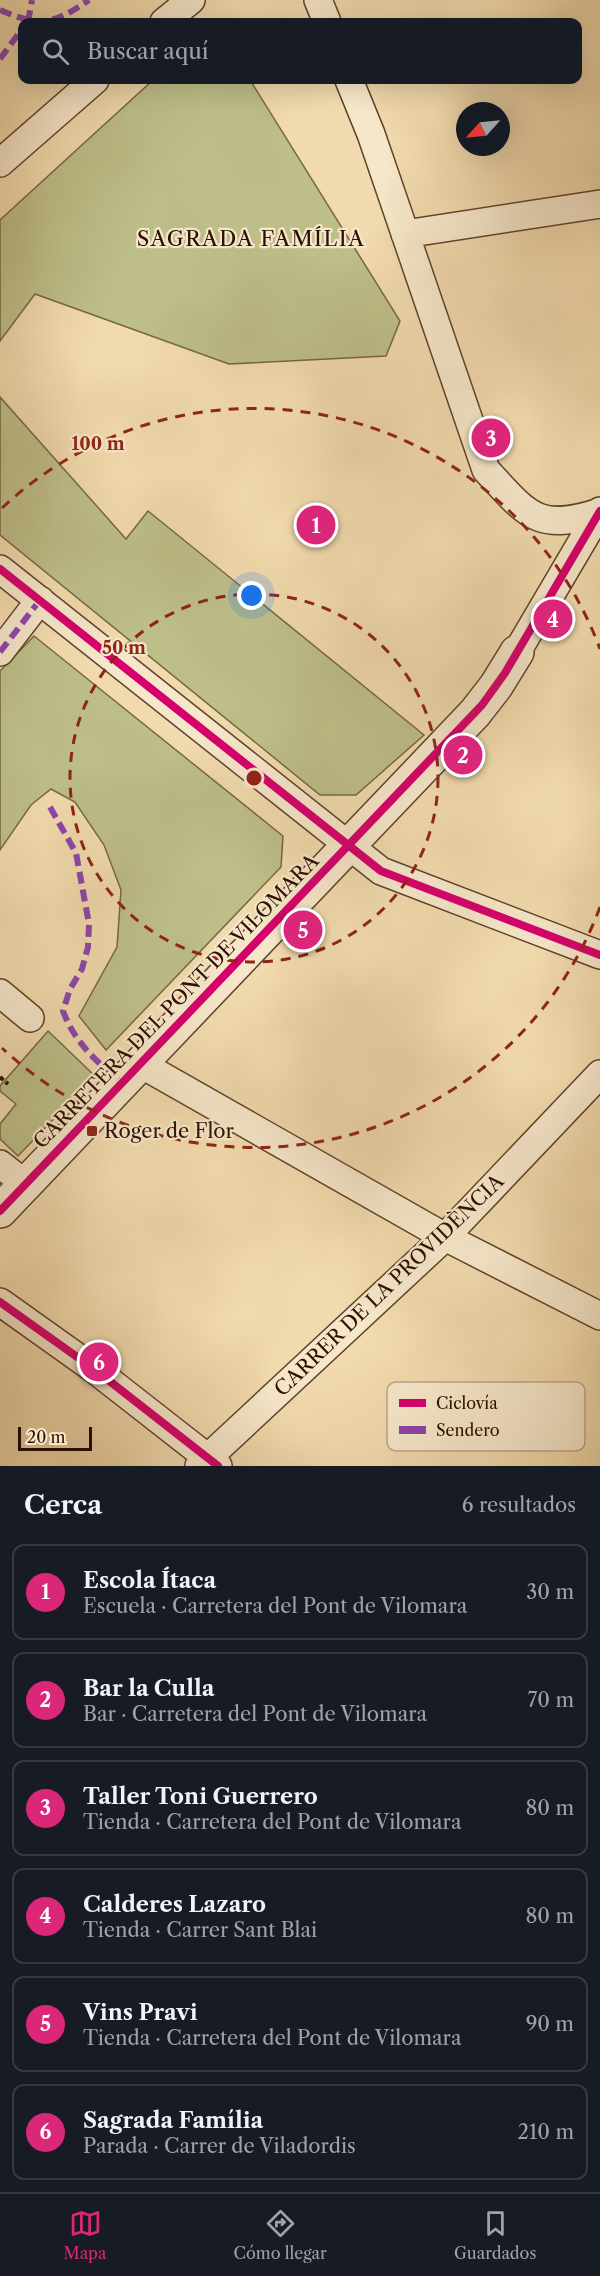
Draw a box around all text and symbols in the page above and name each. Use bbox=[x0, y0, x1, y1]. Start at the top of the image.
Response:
search box bbox=[18, 18, 582, 84]
icon: search bbox=[39, 35, 72, 68]
text: Buscar aquí bbox=[87, 38, 209, 65]
north arrow bbox=[456, 102, 510, 156]
district label: SAGRADA FAMÍLIA bbox=[137, 226, 365, 251]
pin: 3 bbox=[472, 416, 510, 460]
text: 100 m bbox=[71, 433, 125, 455]
pin: 1 bbox=[296, 502, 336, 548]
your location bbox=[237, 581, 266, 610]
pin: 4 bbox=[534, 596, 572, 642]
text: 50 m bbox=[102, 637, 146, 659]
pin: 2 bbox=[444, 732, 482, 777]
centre of rings bbox=[244, 768, 264, 788]
street label: CARRETERA DEL PONT DE VILOMARA bbox=[28, 848, 324, 1153]
pin: 5 bbox=[284, 908, 322, 952]
place label: Roger de Flor bbox=[104, 1119, 235, 1143]
marker: Roger de Flor bbox=[85, 1124, 99, 1138]
street label: CARRER DE LA PROVIDÈNCIA bbox=[269, 1167, 509, 1401]
pin: 6 bbox=[80, 1340, 118, 1384]
legend bbox=[387, 1382, 585, 1451]
text: Ciclovía bbox=[436, 1393, 498, 1413]
text: Sendero bbox=[436, 1420, 500, 1440]
scale bar bbox=[18, 1424, 92, 1452]
text: 20 m bbox=[27, 1427, 66, 1447]
text: Cerca bbox=[24, 1489, 102, 1521]
text: 6 resultados bbox=[462, 1493, 576, 1517]
text: Escola Ítaca bbox=[83, 1567, 216, 1594]
text: 1 bbox=[41, 1580, 50, 1604]
text: 30 m bbox=[526, 1580, 574, 1604]
text: Escuela · Carretera del Pont de Vilomara bbox=[83, 1594, 467, 1618]
text: Bar la Culla bbox=[83, 1675, 214, 1702]
text: 2 bbox=[40, 1688, 51, 1712]
text: 70 m bbox=[528, 1688, 574, 1712]
text: Bar · Carretera del Pont de Vilomara bbox=[83, 1702, 427, 1726]
text: Taller Toni Guerrero bbox=[83, 1783, 318, 1810]
text: 3 bbox=[40, 1796, 51, 1820]
text: 80 m bbox=[526, 1796, 574, 1820]
text: Tienda · Carretera del Pont de Vilomara bbox=[83, 1810, 462, 1834]
text: Calderes Lazaro bbox=[83, 1891, 266, 1918]
text: 4 bbox=[40, 1904, 51, 1928]
text: 80 m bbox=[526, 1904, 574, 1928]
text: Tienda · Carrer Sant Blai bbox=[83, 1918, 317, 1942]
text: Vins Pravi bbox=[83, 1999, 198, 2026]
text: 5 bbox=[40, 2012, 51, 2036]
text: 90 m bbox=[526, 2012, 574, 2036]
text: Tienda · Carretera del Pont de Vilomara bbox=[83, 2026, 462, 2050]
text: Sagrada Família bbox=[83, 2107, 263, 2134]
text: 6 bbox=[40, 2120, 51, 2144]
text: 210 m bbox=[517, 2120, 574, 2144]
text: Parada · Carrer de Viladordis bbox=[83, 2134, 356, 2158]
tab: Mapa bbox=[64, 2207, 106, 2263]
tab: Cómo llegar bbox=[234, 2207, 327, 2263]
tab: Guardados bbox=[454, 2207, 536, 2263]

